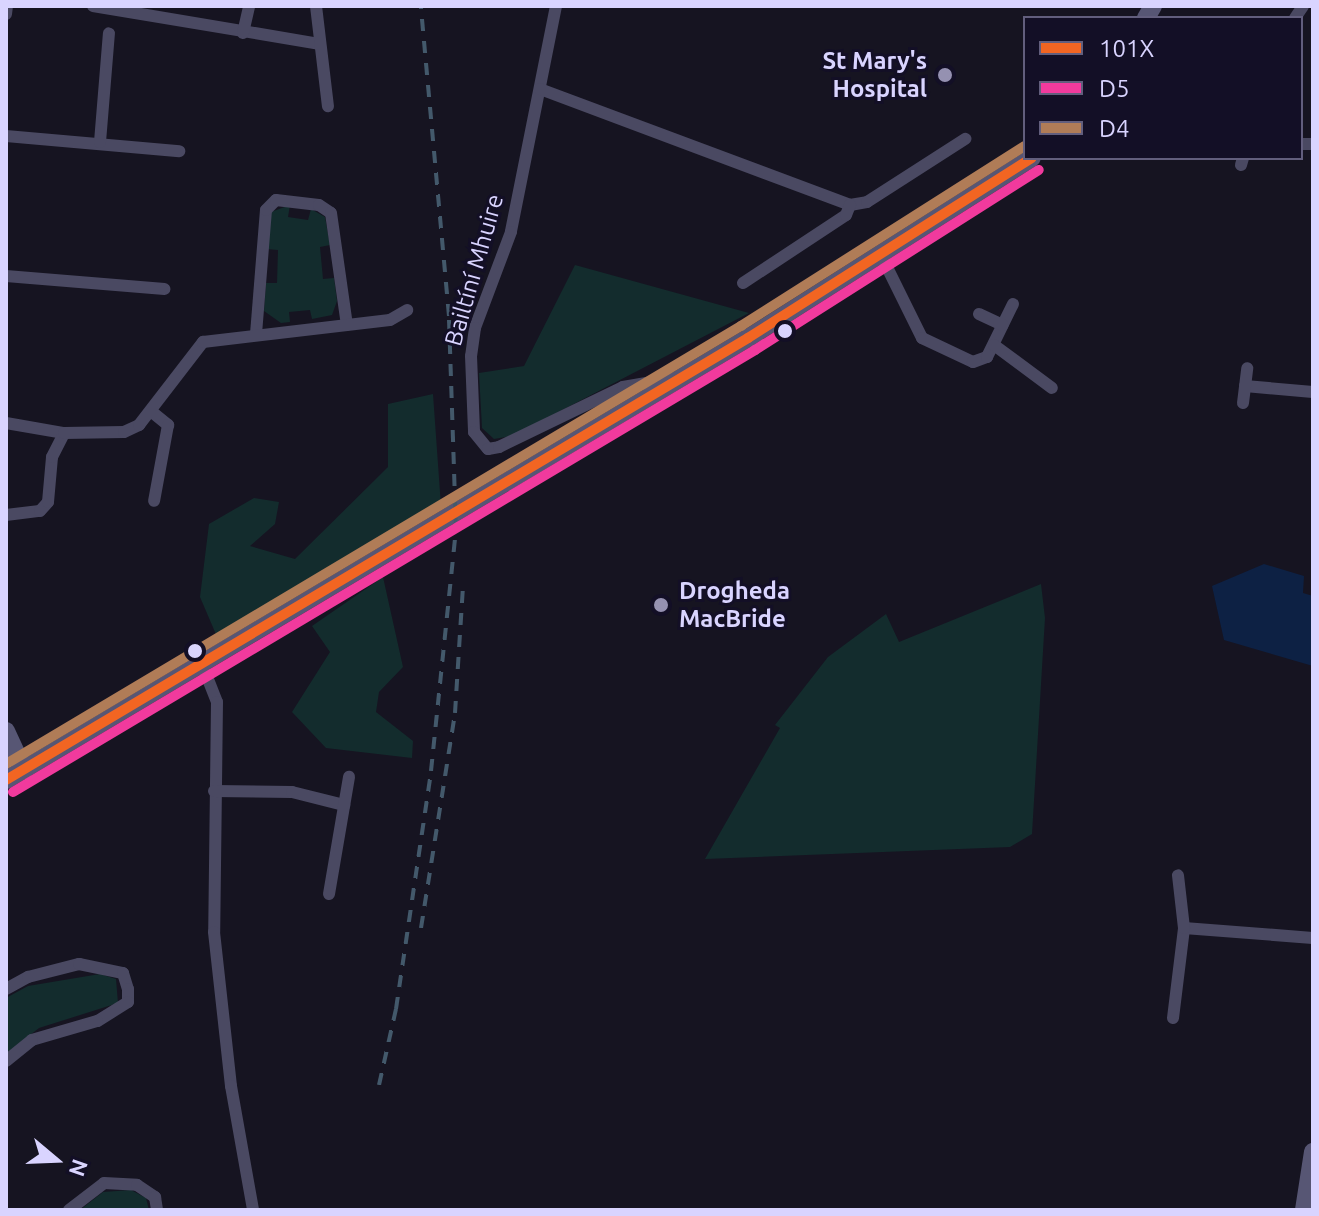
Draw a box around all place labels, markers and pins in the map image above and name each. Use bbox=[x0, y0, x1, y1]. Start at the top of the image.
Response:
place label: St Mary's Hospital bbox=[822, 47, 927, 103]
marker: St Mary's Hospital bbox=[934, 64, 956, 86]
unlabelled marker bbox=[777, 323, 793, 339]
place label: Drogheda MacBride bbox=[679, 577, 790, 633]
marker: Drogheda MacBride bbox=[650, 594, 672, 616]
unlabelled marker bbox=[187, 643, 203, 659]

